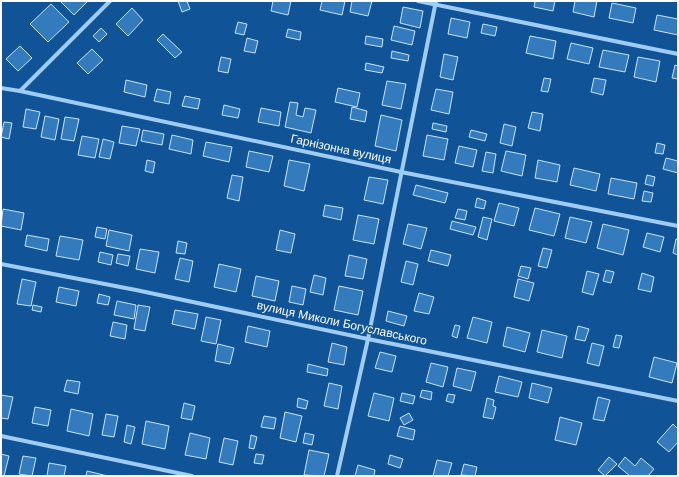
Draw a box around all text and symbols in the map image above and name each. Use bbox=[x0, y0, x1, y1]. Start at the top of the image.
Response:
street label: Гарнізонна вулиця bbox=[289, 131, 393, 167]
street label: вулиця Миколи Богуславського bbox=[256, 298, 429, 348]

